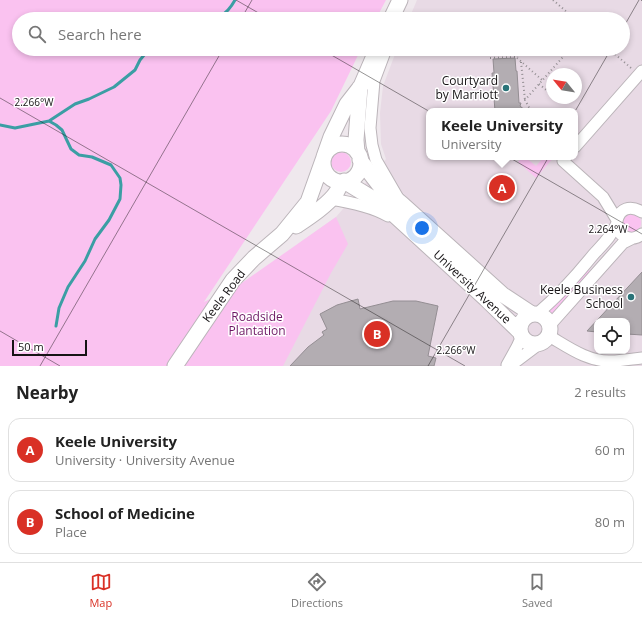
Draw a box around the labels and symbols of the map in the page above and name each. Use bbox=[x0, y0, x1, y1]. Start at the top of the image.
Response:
north arrow bbox=[546, 68, 582, 104]
place label: Courtyard by Marriott bbox=[435, 72, 498, 103]
marker: Courtyard by Marriott bbox=[501, 83, 511, 93]
text: 2.266°W bbox=[14, 95, 54, 109]
pin: A bbox=[489, 173, 515, 203]
your location bbox=[412, 218, 432, 238]
text: 2.264°W bbox=[588, 222, 628, 236]
street label: University Avenue bbox=[430, 246, 515, 327]
street label: Keele Road bbox=[198, 266, 249, 326]
place label: Keele Business School bbox=[540, 281, 623, 312]
marker: Keele Business School bbox=[626, 292, 636, 302]
park label: Roadside Plantation bbox=[228, 308, 286, 339]
pin: B bbox=[364, 319, 390, 349]
scale bar bbox=[12, 338, 87, 357]
text: 2.266°W bbox=[436, 343, 476, 357]

